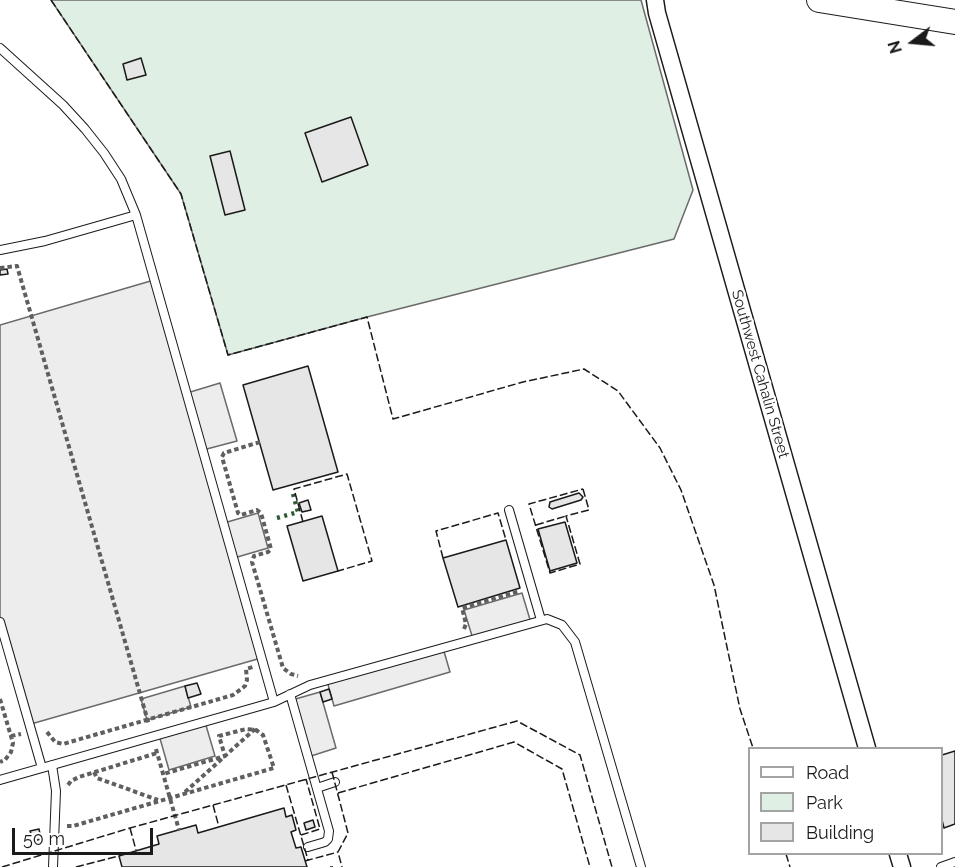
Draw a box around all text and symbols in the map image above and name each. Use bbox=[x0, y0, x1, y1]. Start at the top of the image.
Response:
north arrow bbox=[883, 12, 943, 72]
text: N bbox=[884, 39, 906, 56]
street label: Southwest Cahalin Street bbox=[727, 288, 793, 460]
legend bbox=[748, 747, 943, 855]
text: Road bbox=[806, 762, 849, 783]
text: Park bbox=[806, 792, 843, 813]
scale bar bbox=[15, 816, 156, 854]
text: Building bbox=[806, 822, 874, 843]
text: 50 m bbox=[23, 828, 65, 849]

